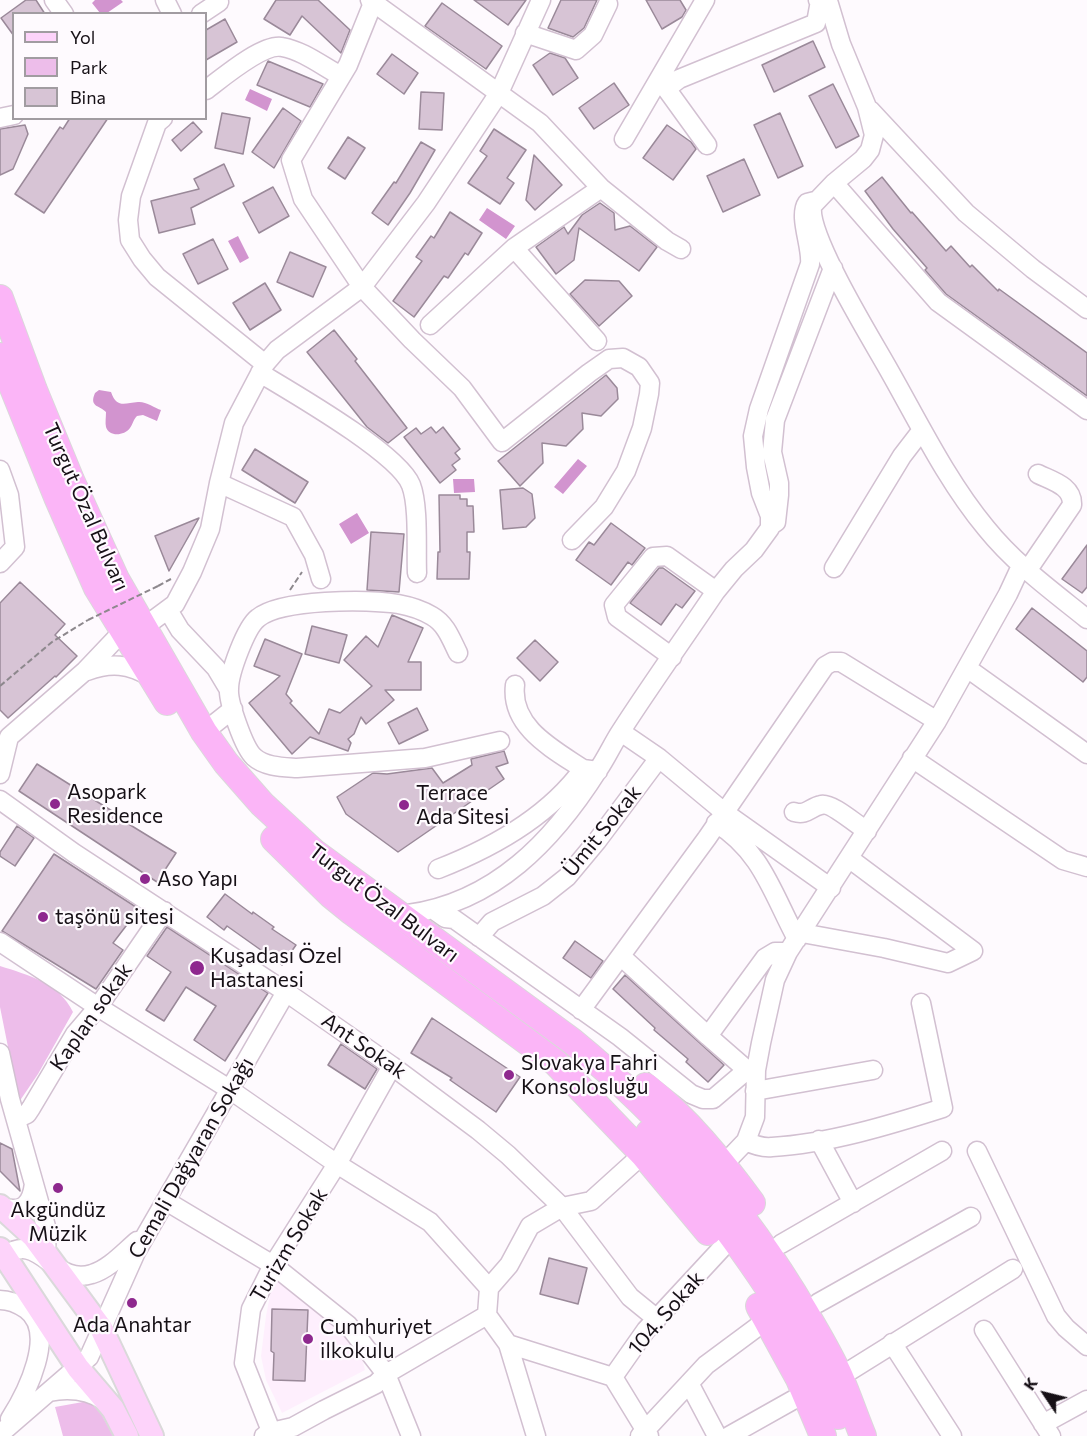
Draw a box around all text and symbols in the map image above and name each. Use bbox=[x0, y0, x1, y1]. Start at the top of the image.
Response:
legend bbox=[12, 12, 207, 120]
text: Yol bbox=[70, 26, 95, 48]
text: Park bbox=[70, 56, 108, 78]
text: Bina bbox=[70, 86, 106, 108]
street label: Turgut Özal Bulvarı bbox=[38, 419, 134, 595]
place label: Asopark Residence bbox=[67, 779, 163, 829]
place label: Terrace Ada Sitesi bbox=[416, 780, 509, 830]
street label: Ümit Sokak bbox=[558, 780, 646, 882]
marker: Asopark Residence bbox=[48, 797, 62, 811]
marker: Terrace Ada Sitesi bbox=[397, 798, 411, 812]
street label: Turgut Özal Bulvarı bbox=[304, 838, 464, 968]
place label: Aso Yapı bbox=[157, 866, 238, 892]
marker: Aso Yapı bbox=[138, 872, 152, 886]
place label: taşönü sitesi bbox=[55, 904, 174, 930]
marker: taşönü sitesi bbox=[36, 910, 50, 924]
place label: Kuşadası Özel Hastanesi bbox=[210, 943, 342, 993]
street label: Kaplan sokak bbox=[45, 958, 137, 1076]
marker: Kuşadası Özel Hastanesi bbox=[188, 959, 206, 977]
street label: Ant Sokak bbox=[317, 1008, 411, 1084]
place label: Slovakya Fahri Konsolosluğu bbox=[521, 1050, 658, 1100]
street label: Cemali Dağyaran Sokağı bbox=[123, 1053, 259, 1263]
marker: Slovakya Fahri Konsolosluğu bbox=[502, 1068, 516, 1082]
marker: Akgündüz Müzik bbox=[51, 1181, 65, 1195]
street label: Turizm Sokak bbox=[245, 1183, 333, 1307]
place label: Akgündüz Müzik bbox=[10, 1197, 106, 1247]
street label: 104. Sokak bbox=[623, 1266, 709, 1360]
marker: Ada Anahtar bbox=[125, 1296, 139, 1310]
place label: Ada Anahtar bbox=[73, 1312, 191, 1338]
place label: Cumhuriyet ilkokulu bbox=[320, 1314, 432, 1364]
marker: Cumhuriyet ilkokulu bbox=[301, 1332, 315, 1346]
north arrow bbox=[1015, 1364, 1075, 1424]
text: K bbox=[1019, 1373, 1041, 1393]

